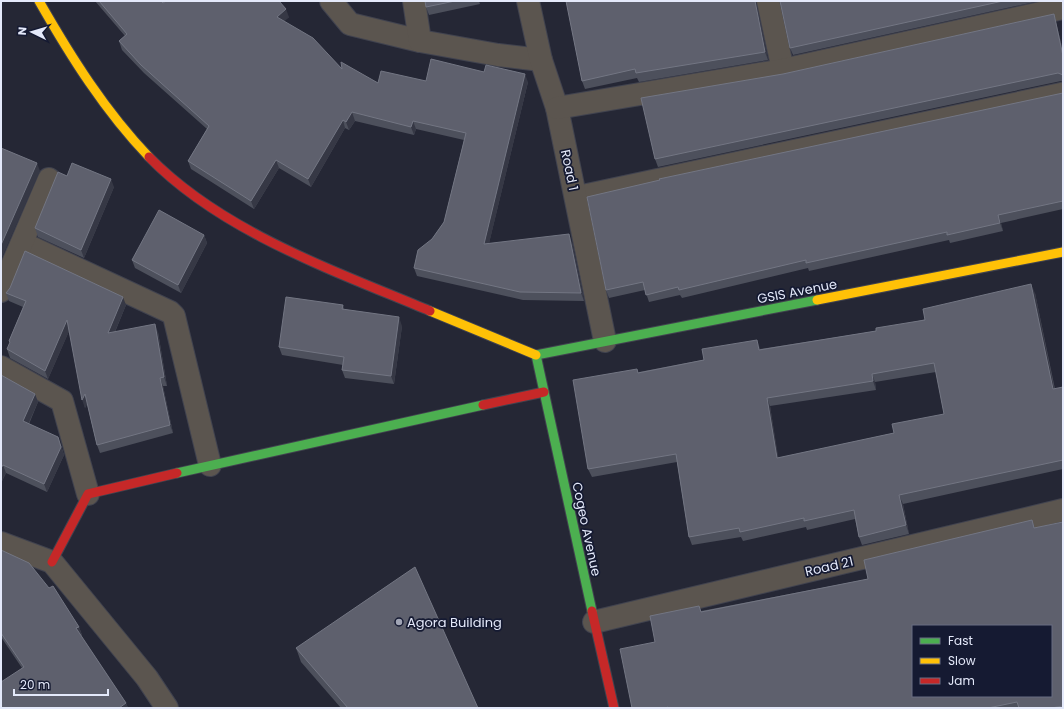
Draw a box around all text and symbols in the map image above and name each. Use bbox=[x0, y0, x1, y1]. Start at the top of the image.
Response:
north arrow bbox=[12, 12, 52, 52]
text: N bbox=[14, 26, 30, 36]
street label: Road 1 bbox=[556, 148, 583, 192]
street label: GSIS Avenue bbox=[756, 274, 839, 309]
street label: Cogeo Avenue bbox=[567, 480, 606, 578]
street label: Road 21 bbox=[803, 552, 855, 581]
place label: Agora Building bbox=[407, 613, 502, 632]
marker: Agora Building bbox=[394, 617, 404, 627]
legend bbox=[912, 625, 1052, 697]
text: Fast bbox=[948, 632, 973, 649]
text: Slow bbox=[948, 652, 976, 669]
scale bar bbox=[14, 671, 108, 697]
text: Jam bbox=[948, 672, 975, 689]
text: 20 m bbox=[20, 676, 50, 693]

